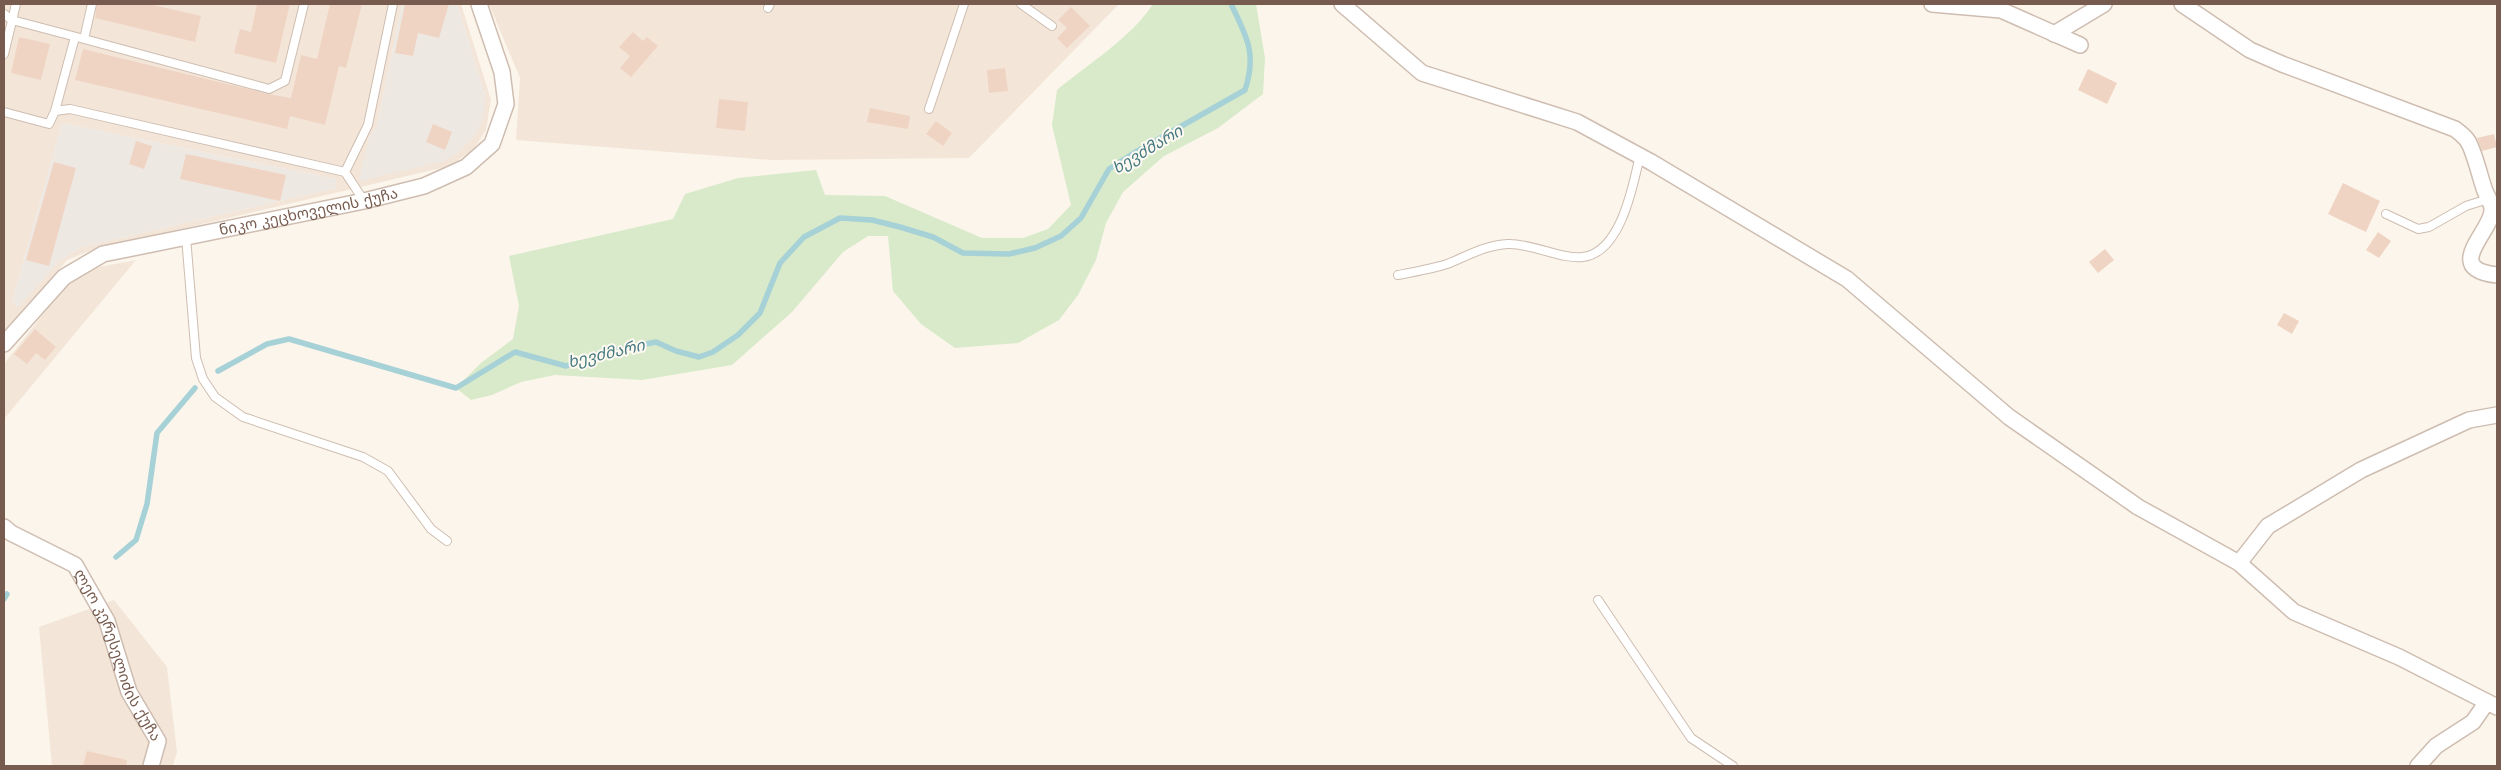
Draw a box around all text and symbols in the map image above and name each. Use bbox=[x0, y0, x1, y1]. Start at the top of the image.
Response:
water label: ხევძმარი bbox=[1108, 119, 1187, 179]
street label: ნიკო კეცხოველის ქუჩა bbox=[217, 182, 400, 241]
water label: ხევძმარი bbox=[565, 333, 648, 373]
street label: ლეო კერესელიძის ქუჩა bbox=[68, 565, 167, 745]

